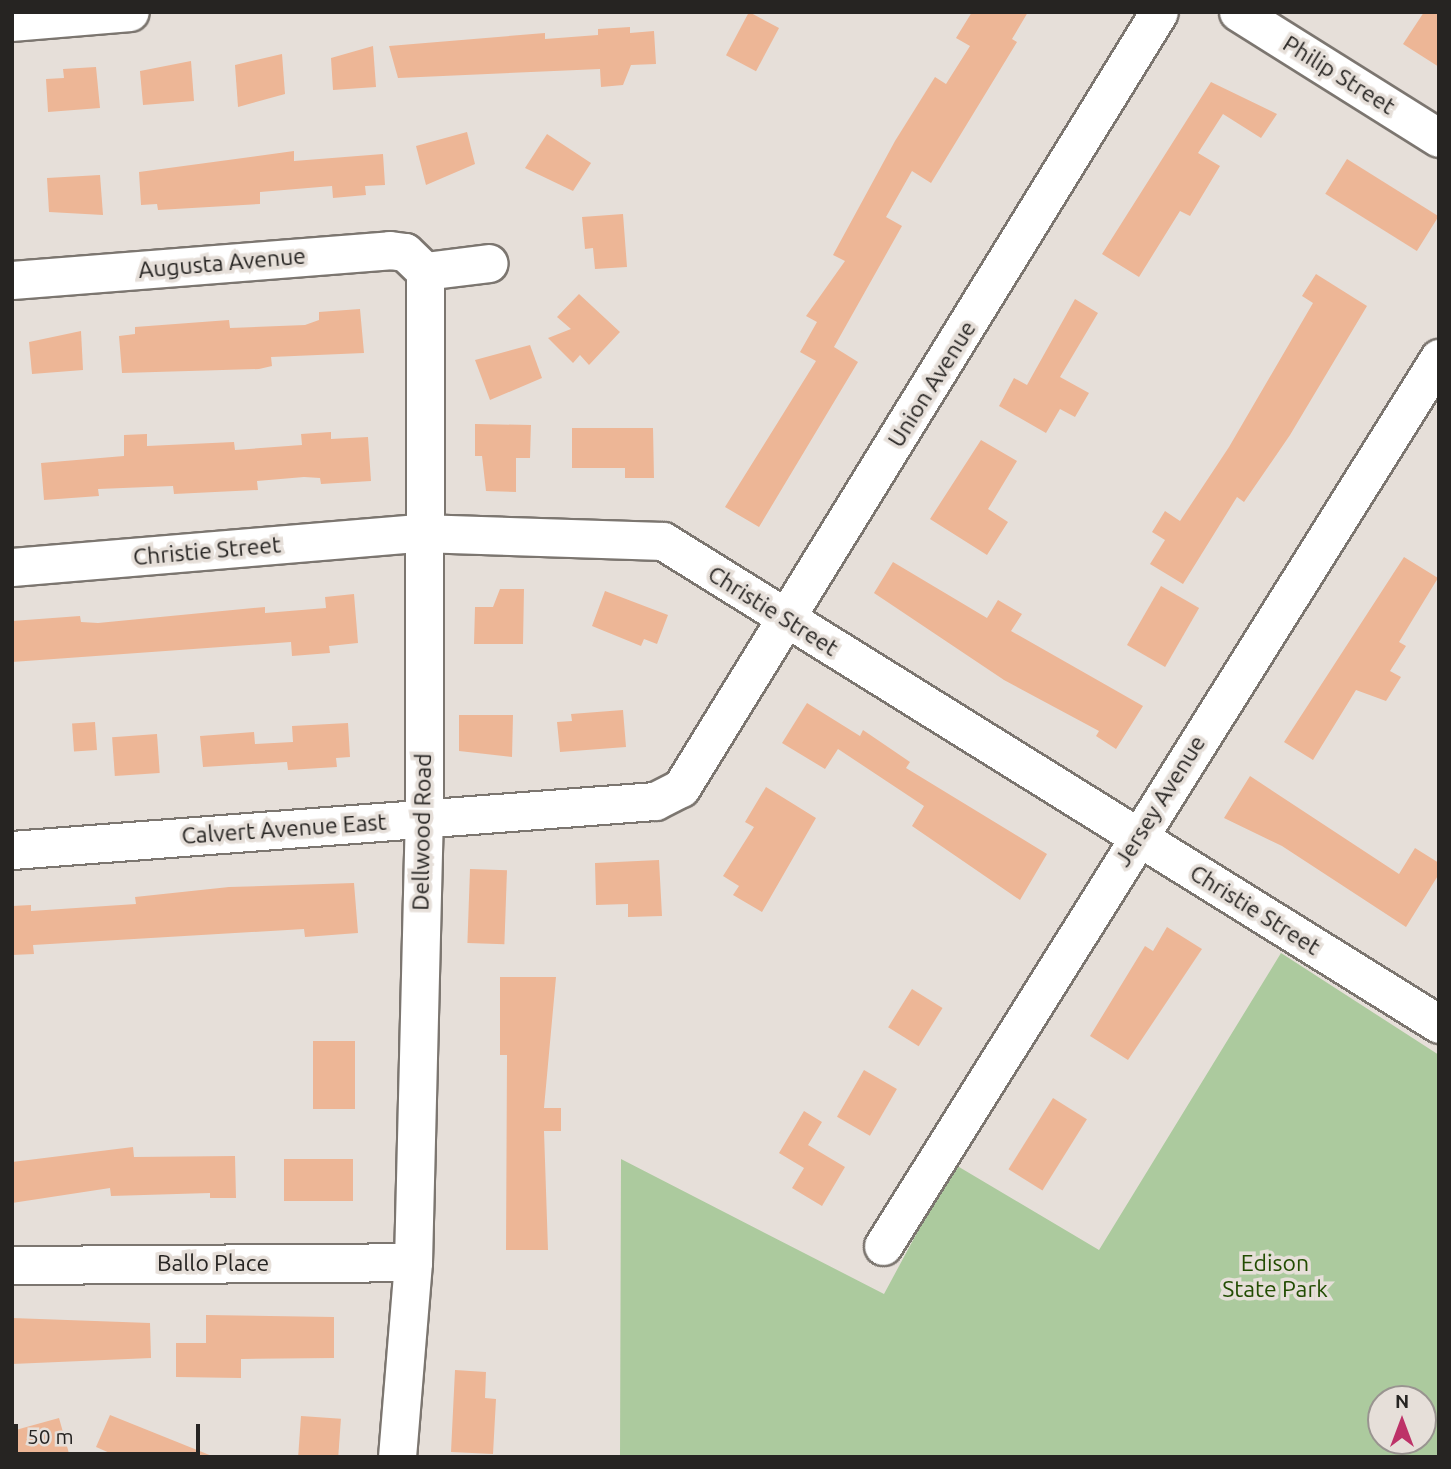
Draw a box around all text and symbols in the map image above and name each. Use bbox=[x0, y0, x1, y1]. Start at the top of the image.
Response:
street label: Philip Street bbox=[1278, 30, 1400, 120]
street label: Augusta Avenue bbox=[137, 242, 307, 284]
street label: Union Avenue bbox=[882, 316, 982, 452]
street label: Christie Street bbox=[132, 531, 282, 571]
street label: Christie Street bbox=[703, 560, 843, 662]
street label: Jersey Avenue bbox=[1109, 730, 1211, 872]
street label: Dellwood Road bbox=[407, 753, 437, 911]
street label: Calvert Avenue East bbox=[181, 808, 387, 850]
street label: Christie Street bbox=[1185, 859, 1325, 961]
street label: Ballo Place bbox=[157, 1249, 269, 1277]
park label: Edison State Park bbox=[1222, 1249, 1328, 1303]
north arrow bbox=[1367, 1385, 1437, 1455]
text: N bbox=[1395, 1390, 1409, 1412]
scale bar bbox=[18, 1410, 203, 1454]
text: 50 m bbox=[27, 1424, 74, 1448]

